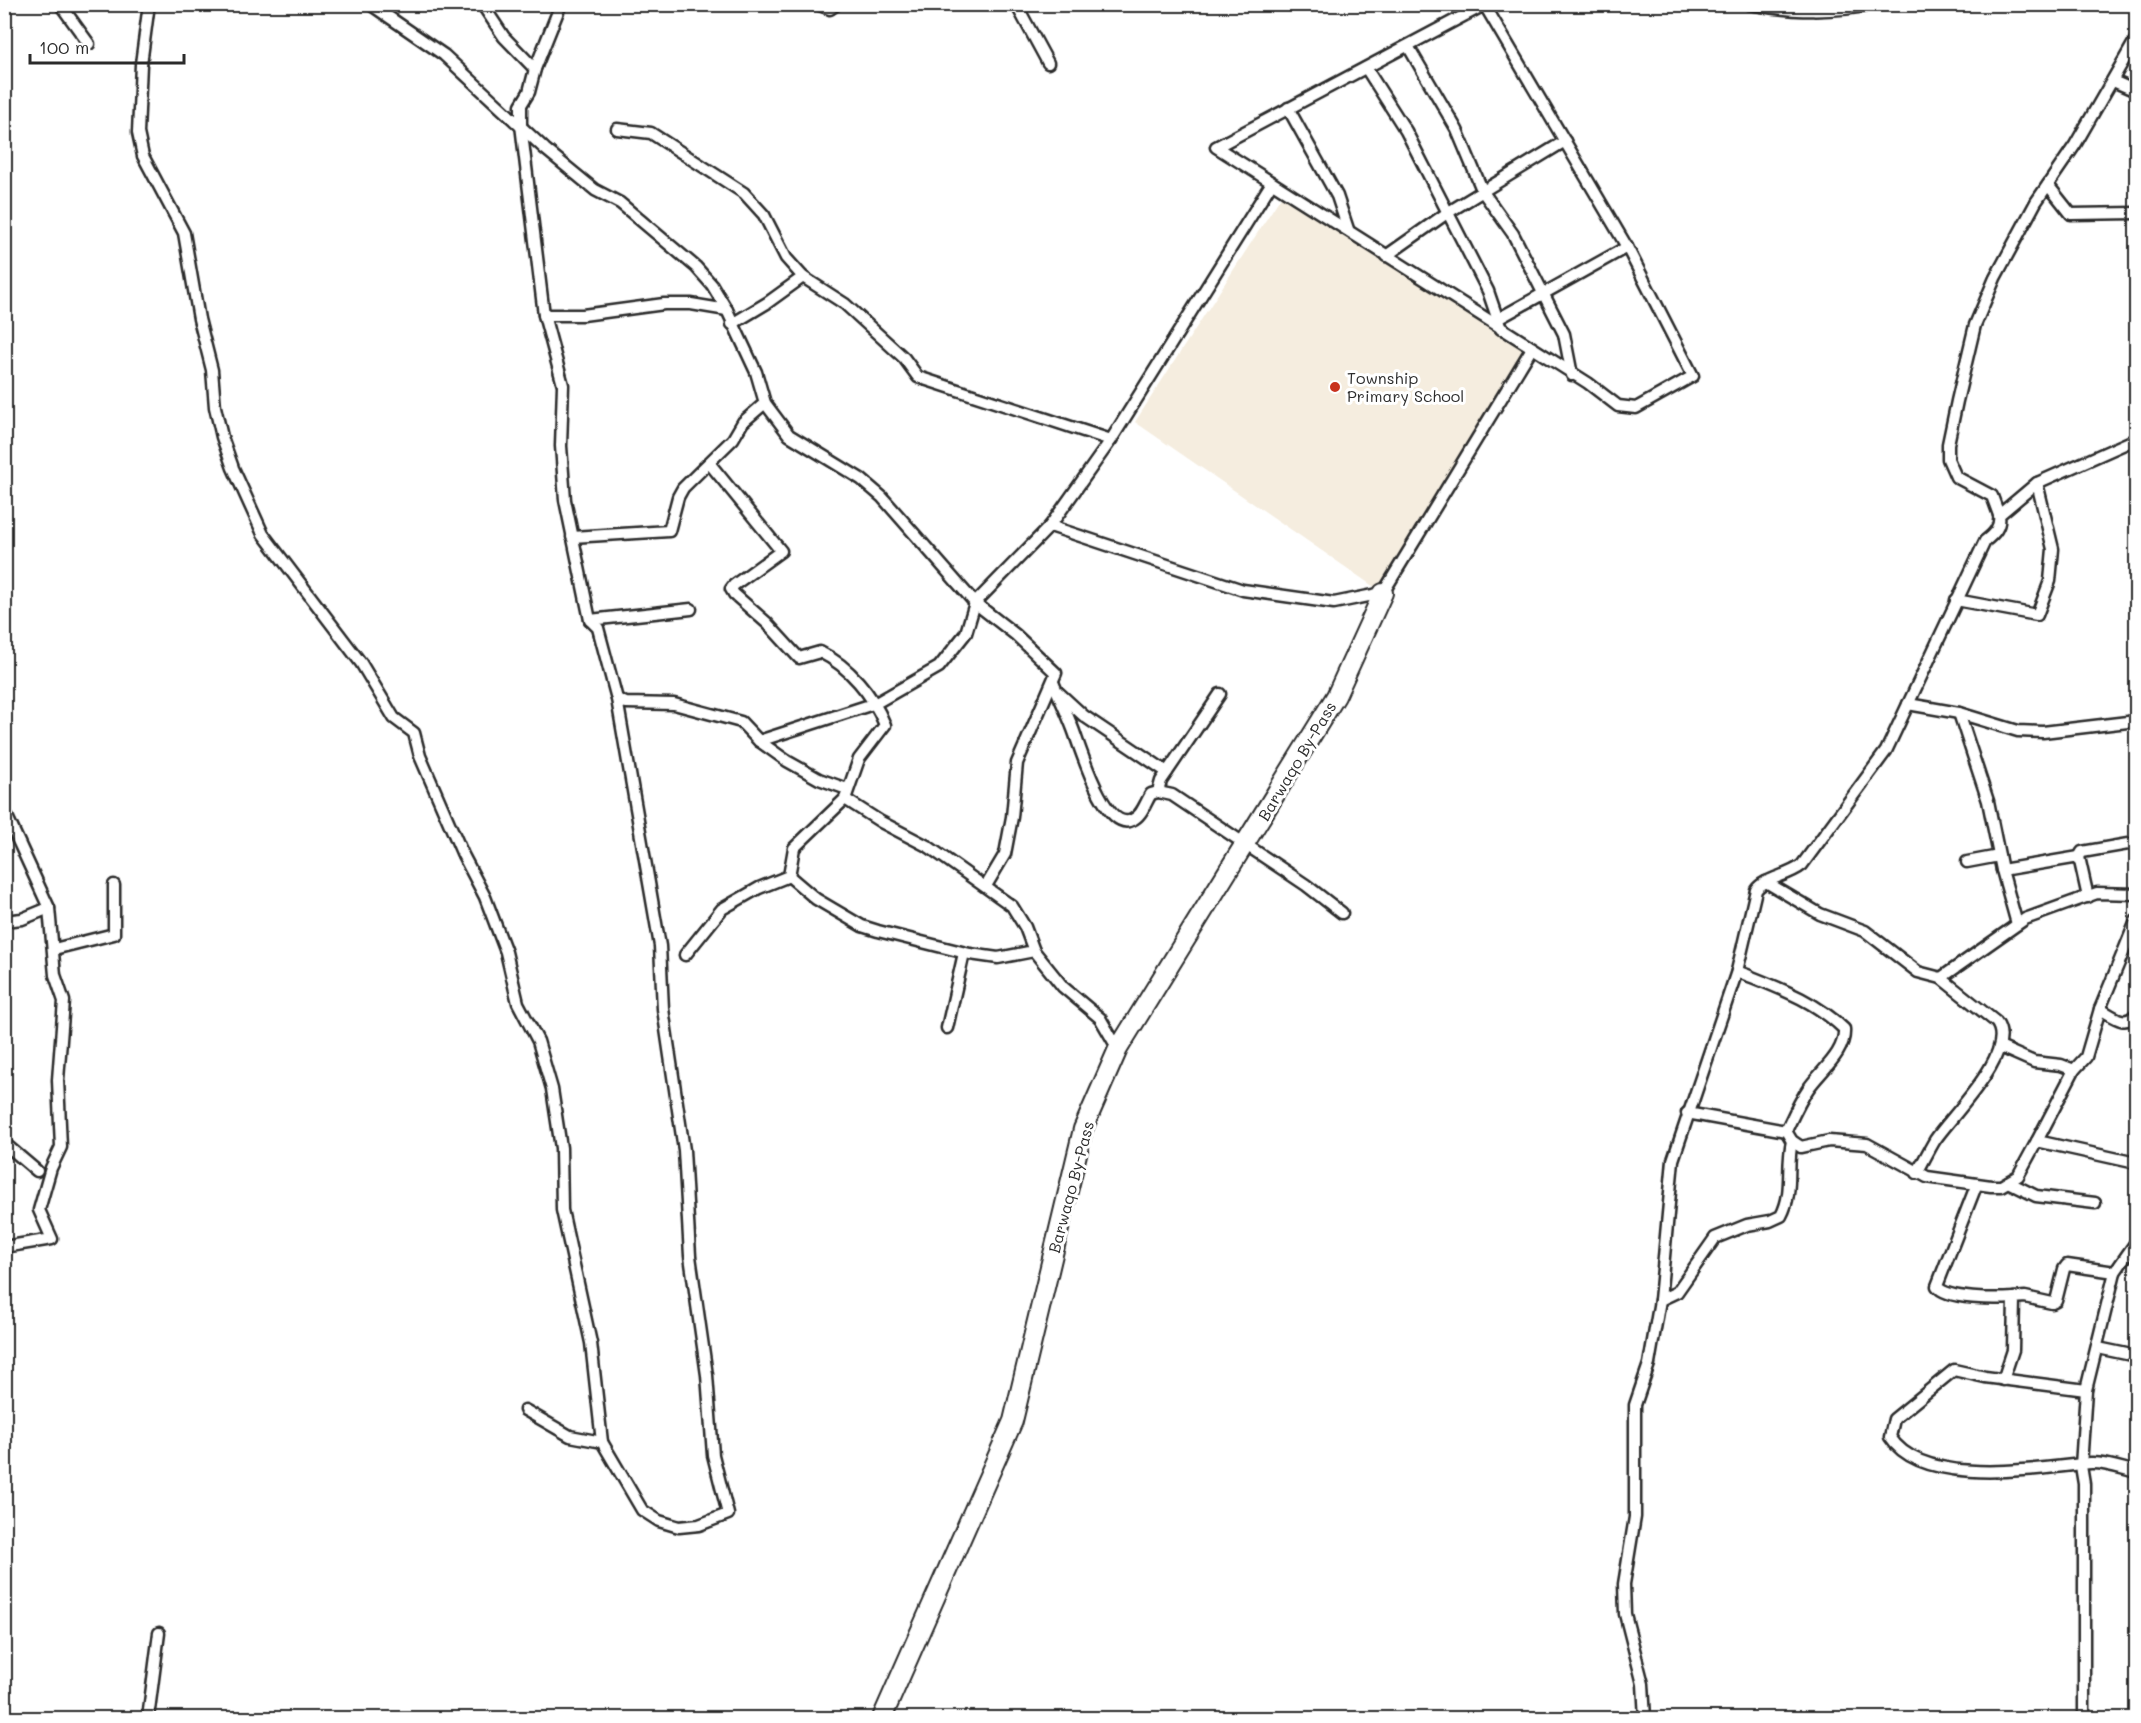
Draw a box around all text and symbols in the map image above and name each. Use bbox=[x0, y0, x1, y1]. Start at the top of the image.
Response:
scale bar bbox=[30, 27, 184, 65]
text: 100 m bbox=[39, 35, 89, 59]
place label: Township Primary School bbox=[1347, 367, 1464, 406]
marker: Township Primary School bbox=[1328, 380, 1342, 394]
street label: Barwaqo By-Pass bbox=[1253, 697, 1340, 824]
street label: Barwaqo By-Pass bbox=[1043, 1119, 1098, 1255]

